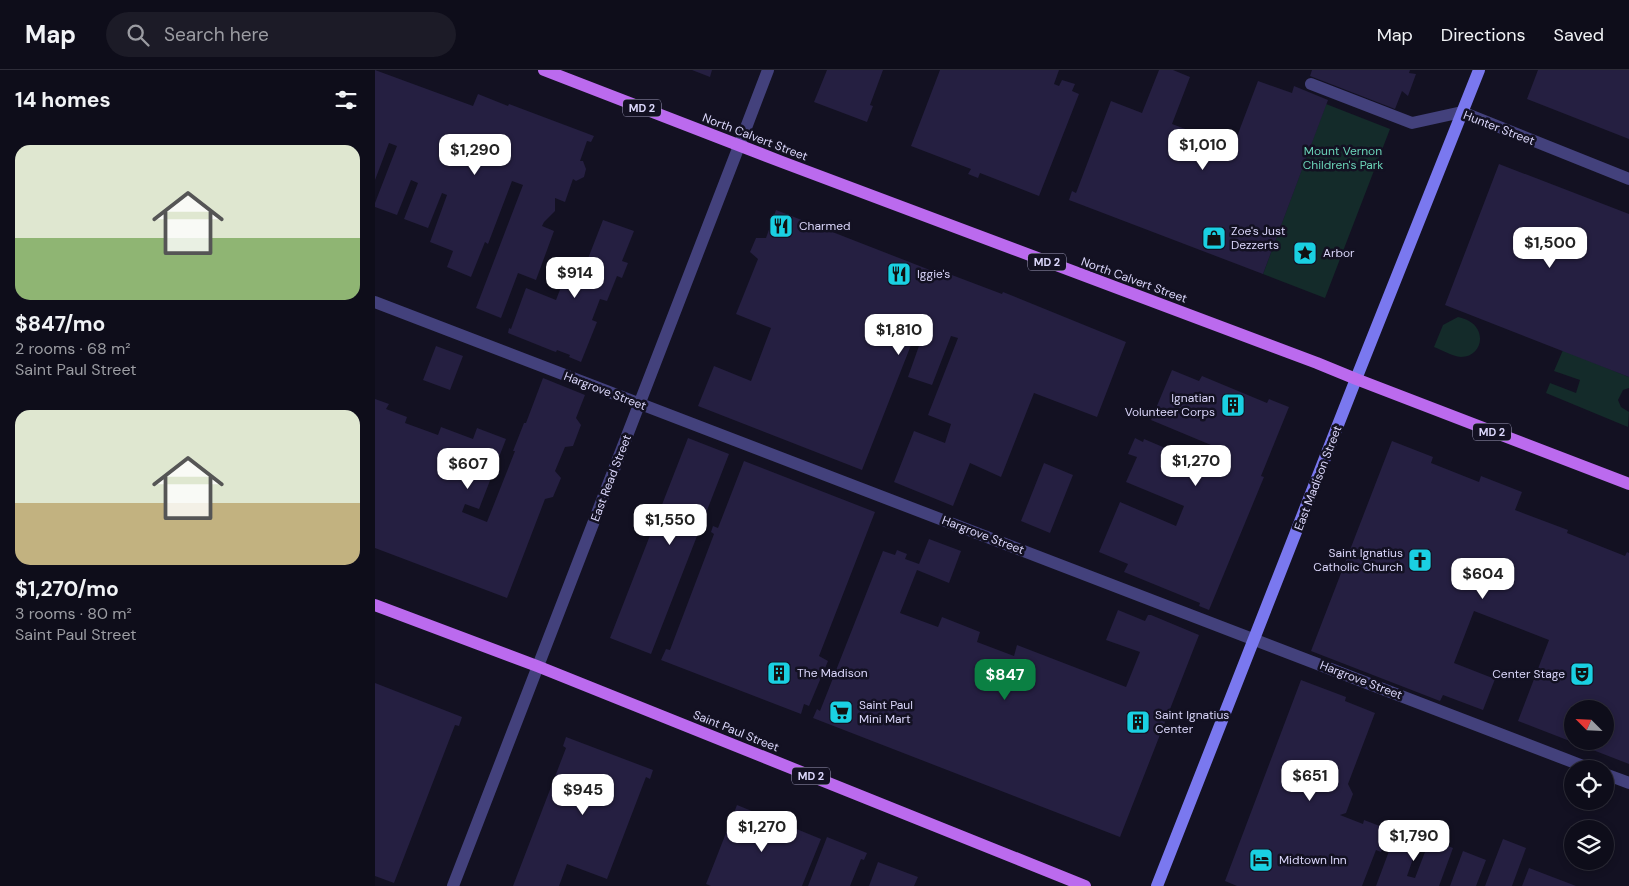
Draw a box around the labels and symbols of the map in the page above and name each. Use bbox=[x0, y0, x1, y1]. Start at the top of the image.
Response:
road number: MD 2 bbox=[623, 99, 661, 116]
street label: Hunter Street bbox=[1461, 107, 1537, 149]
street label: North Calvert Street bbox=[700, 110, 810, 165]
pin: $1,010 bbox=[1162, 128, 1244, 171]
pin: $1,290 bbox=[434, 134, 516, 176]
park label: Mount Vernon Children's Park bbox=[1303, 143, 1383, 173]
restaurant icon: Charmed bbox=[768, 213, 794, 239]
place label: Charmed bbox=[799, 218, 851, 234]
place label: Zoe's Just Dezzerts bbox=[1231, 223, 1286, 253]
shop icon: Zoe's Just Dezzerts bbox=[1201, 225, 1227, 251]
pin: $1,500 bbox=[1509, 226, 1591, 269]
place icon: Arbor bbox=[1292, 240, 1318, 266]
place label: Arbor bbox=[1323, 245, 1355, 261]
road number: MD 2 bbox=[1028, 253, 1066, 270]
street label: North Calvert Street bbox=[1079, 253, 1189, 307]
pin: $914 bbox=[545, 256, 605, 299]
restaurant icon: Iggie's bbox=[886, 261, 912, 287]
place label: Iggie's bbox=[917, 266, 950, 282]
pin: $1,810 bbox=[858, 314, 940, 356]
street label: Hargrove Street bbox=[562, 368, 649, 414]
place label: Ignatian Volunteer Corps bbox=[1125, 390, 1215, 420]
building icon: Ignatian Volunteer Corps bbox=[1220, 392, 1246, 418]
street label: East Madison Street bbox=[1291, 423, 1346, 533]
road number: MD 2 bbox=[1473, 424, 1511, 441]
street label: East Read Street bbox=[587, 432, 635, 524]
pin: $1,270 bbox=[1155, 444, 1237, 487]
pin: $607 bbox=[438, 448, 498, 490]
pin: $1,550 bbox=[629, 504, 711, 546]
street label: Hargrove Street bbox=[940, 512, 1027, 558]
place label: Saint Ignatius Catholic Church bbox=[1313, 545, 1403, 575]
church icon: Saint Ignatius Catholic Church bbox=[1407, 547, 1433, 573]
pin: $604 bbox=[1453, 558, 1513, 600]
street label: Hargrove Street bbox=[1318, 657, 1405, 703]
pin: $847 bbox=[975, 658, 1035, 701]
building icon: The Madison bbox=[766, 660, 792, 686]
theatre icon: Center Stage bbox=[1569, 661, 1595, 687]
place label: The Madison bbox=[797, 665, 868, 681]
place label: Center Stage bbox=[1492, 666, 1565, 682]
place label: Saint Paul Mini Mart bbox=[859, 697, 913, 727]
supermarket icon: Saint Paul Mini Mart bbox=[828, 699, 854, 725]
north arrow bbox=[1564, 700, 1614, 750]
street label: Saint Paul Street bbox=[691, 707, 782, 756]
place label: Saint Ignatius Center bbox=[1155, 707, 1229, 737]
building icon: Saint Ignatius Center bbox=[1125, 709, 1151, 735]
pin: $651 bbox=[1280, 760, 1340, 802]
road number: MD 2 bbox=[792, 768, 830, 784]
pin: $945 bbox=[553, 774, 613, 816]
pin: $1,270 bbox=[721, 810, 803, 853]
pin: $1,790 bbox=[1373, 820, 1455, 862]
hotel icon: Midtown Inn bbox=[1248, 847, 1274, 873]
place label: Midtown Inn bbox=[1279, 852, 1347, 868]

